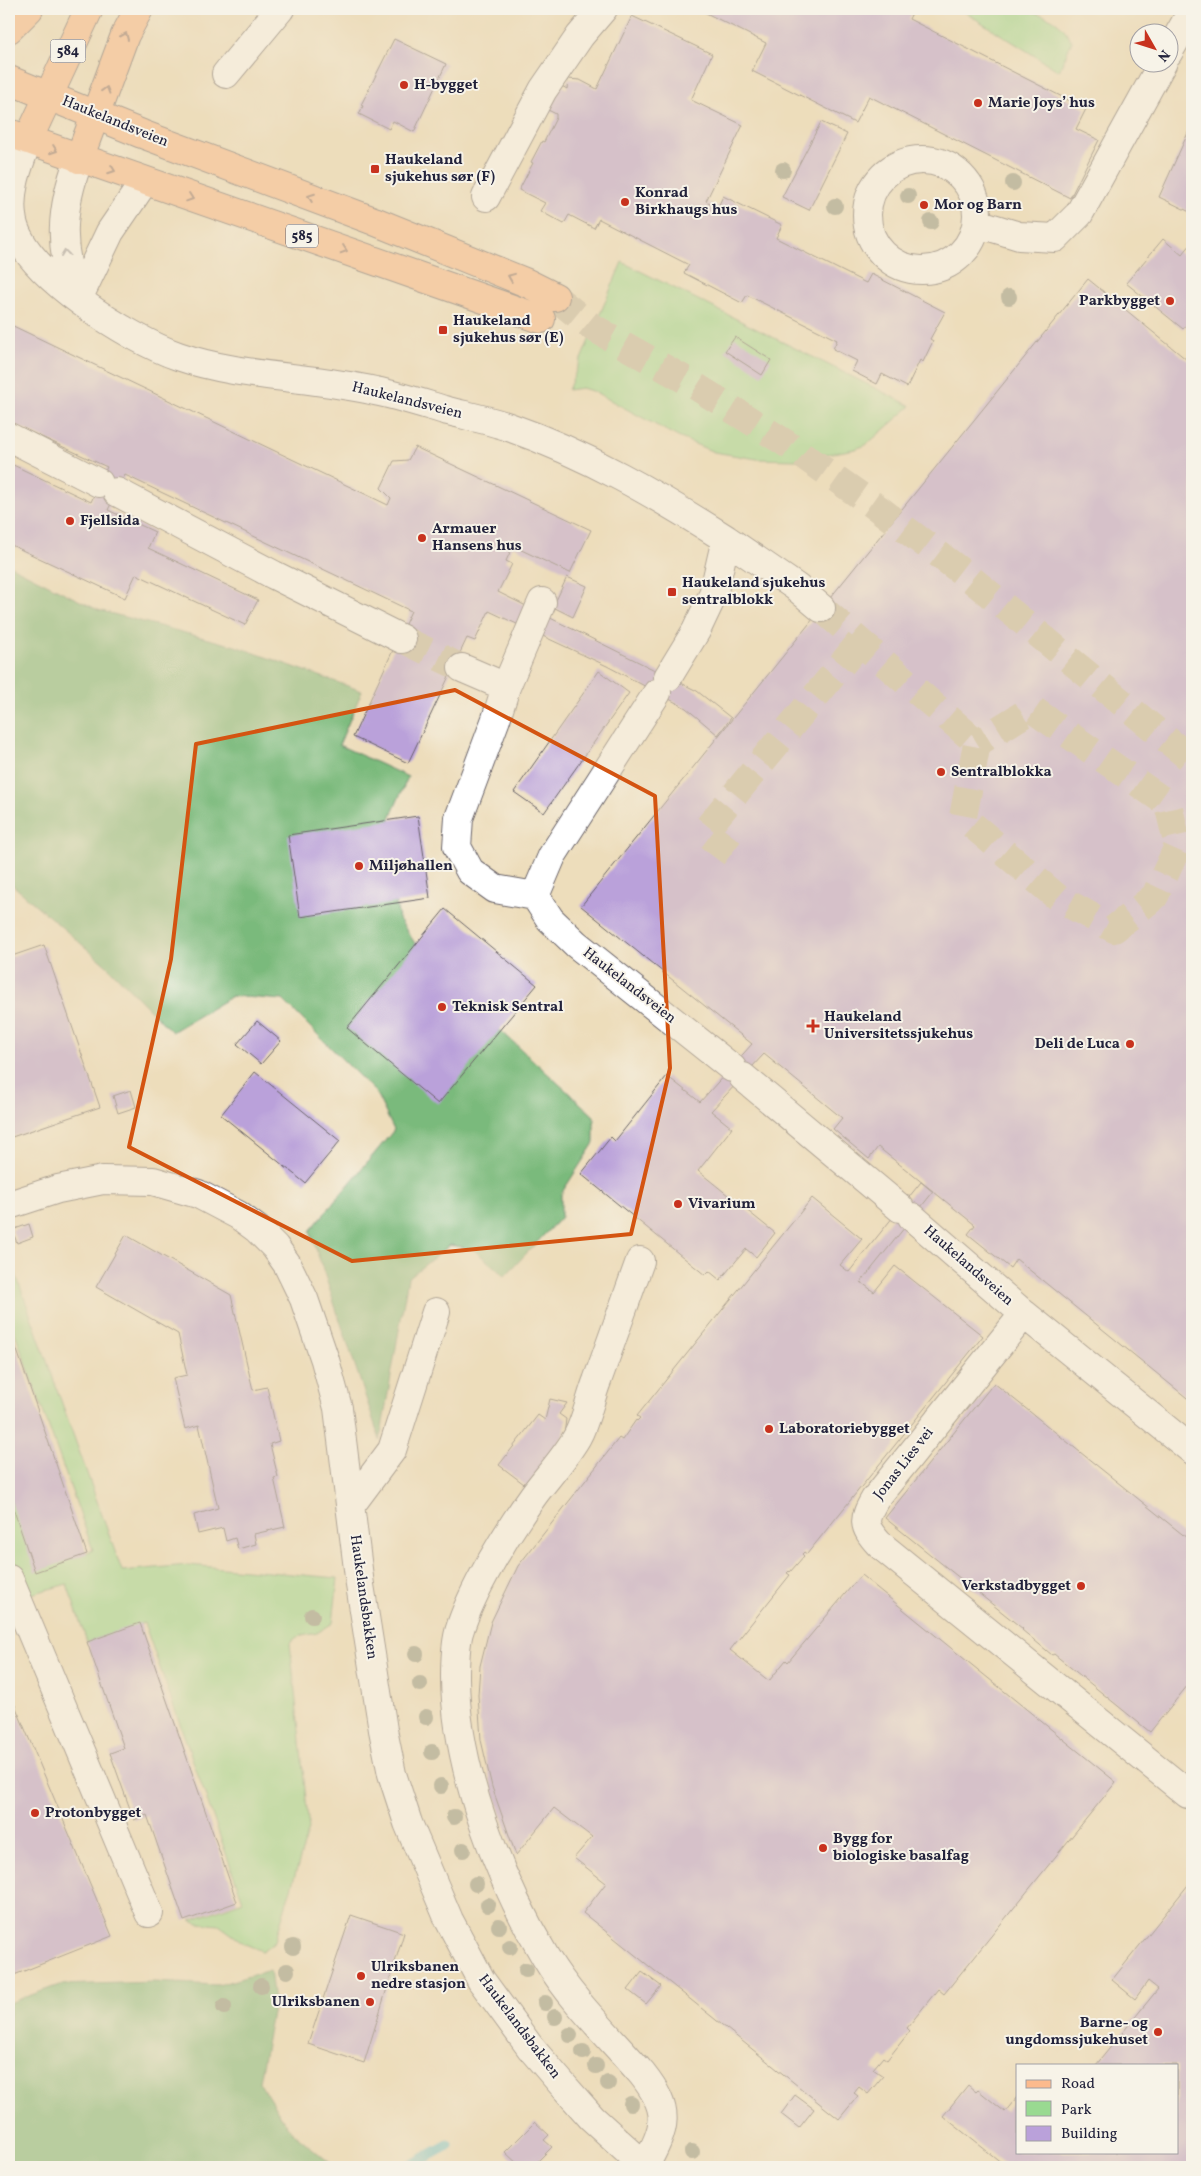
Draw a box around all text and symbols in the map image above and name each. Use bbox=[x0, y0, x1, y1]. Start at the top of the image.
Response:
north arrow bbox=[1128, 22, 1178, 72]
one-way arrow bbox=[118, 32, 129, 41]
road number: 584 bbox=[50, 40, 86, 62]
text: N bbox=[1152, 45, 1174, 65]
place label: H-bygget bbox=[414, 75, 478, 96]
marker: H-bygget bbox=[398, 79, 410, 91]
one-way arrow bbox=[100, 86, 110, 94]
street label: Haukelandsveien bbox=[59, 91, 171, 153]
place label: Marie Joys’ hus bbox=[988, 93, 1095, 114]
marker: Marie Joys’ hus bbox=[972, 97, 984, 109]
one-way arrow bbox=[49, 144, 58, 154]
place label: Haukeland sjukehus sør (F) bbox=[385, 150, 495, 188]
marker: Haukeland sjukehus sør (F) bbox=[369, 163, 381, 175]
one-way arrow bbox=[107, 164, 115, 174]
place label: Konrad Birkhaugs hus bbox=[635, 183, 737, 221]
one-way arrow bbox=[185, 192, 194, 202]
one-way arrow bbox=[308, 193, 316, 203]
place label: Mor og Barn bbox=[934, 195, 1022, 216]
marker: Konrad Birkhaugs hus bbox=[619, 196, 631, 208]
marker: Mor og Barn bbox=[918, 199, 930, 211]
road number: 585 bbox=[286, 225, 318, 248]
one-way arrow bbox=[339, 244, 348, 254]
one-way arrow bbox=[60, 249, 71, 257]
one-way arrow bbox=[507, 273, 516, 283]
place label: Parkbygget bbox=[1079, 291, 1160, 312]
marker: Parkbygget bbox=[1164, 295, 1176, 307]
place label: Haukeland sjukehus sør (E) bbox=[453, 311, 564, 349]
marker: Haukeland sjukehus sør (E) bbox=[437, 324, 449, 336]
street label: Haukelandsveien bbox=[350, 377, 465, 425]
place label: Fjellsida bbox=[80, 511, 140, 532]
marker: Fjellsida bbox=[64, 515, 76, 527]
place label: Armauer Hansens hus bbox=[432, 519, 522, 557]
marker: Armauer Hansens hus bbox=[416, 532, 428, 544]
place label: Haukeland sjukehus sentralblokk bbox=[682, 573, 826, 611]
marker: Haukeland sjukehus sentralblokk bbox=[666, 586, 678, 598]
place label: Sentralblokka bbox=[951, 762, 1052, 783]
marker: Sentralblokka bbox=[935, 766, 947, 778]
place label: Miljøhallen bbox=[369, 856, 453, 877]
marker: Miljøhallen bbox=[353, 860, 365, 872]
street label: Haukelandsveien bbox=[578, 943, 680, 1029]
place label: Teknisk Sentral bbox=[452, 997, 563, 1018]
marker: Teknisk Sentral bbox=[436, 1001, 448, 1013]
place label: Haukeland Universitetssjukehus bbox=[824, 1007, 973, 1045]
marker: Haukeland Universitetssjukehus bbox=[806, 1019, 820, 1033]
place label: Deli de Luca bbox=[1035, 1034, 1120, 1055]
marker: Deli de Luca bbox=[1124, 1038, 1136, 1050]
place label: Vivarium bbox=[688, 1194, 756, 1215]
marker: Vivarium bbox=[672, 1198, 684, 1210]
street label: Haukelandsveien bbox=[918, 1221, 1018, 1311]
place label: Laboratoriebygget bbox=[779, 1419, 910, 1440]
marker: Laboratoriebygget bbox=[763, 1423, 775, 1435]
street label: Jonas Lies vei bbox=[869, 1423, 939, 1505]
street label: Haukelandsbakken bbox=[344, 1533, 382, 1661]
place label: Verkstadbygget bbox=[961, 1576, 1071, 1597]
marker: Verkstadbygget bbox=[1075, 1580, 1087, 1592]
place label: Protonbygget bbox=[45, 1803, 142, 1824]
marker: Protonbygget bbox=[29, 1807, 41, 1819]
place label: Bygg for biologiske basalfag bbox=[833, 1829, 969, 1867]
marker: Bygg for biologiske basalfag bbox=[817, 1842, 829, 1854]
place label: Ulriksbanen nedre stasjon bbox=[371, 1957, 466, 1995]
marker: Ulriksbanen nedre stasjon bbox=[355, 1970, 367, 1982]
street label: Haukelandsbakken bbox=[473, 1970, 565, 2084]
place label: Ulriksbanen bbox=[272, 1992, 360, 2013]
marker: Ulriksbanen bbox=[364, 1996, 376, 2008]
place label: Barne- og ungdomssjukehuset bbox=[1005, 2013, 1148, 2051]
marker: Barne- og ungdomssjukehuset bbox=[1152, 2026, 1164, 2038]
legend bbox=[1016, 2064, 1178, 2154]
text: Road bbox=[1061, 2074, 1095, 2095]
text: Park bbox=[1061, 2100, 1092, 2121]
text: Building bbox=[1061, 2124, 1118, 2145]

